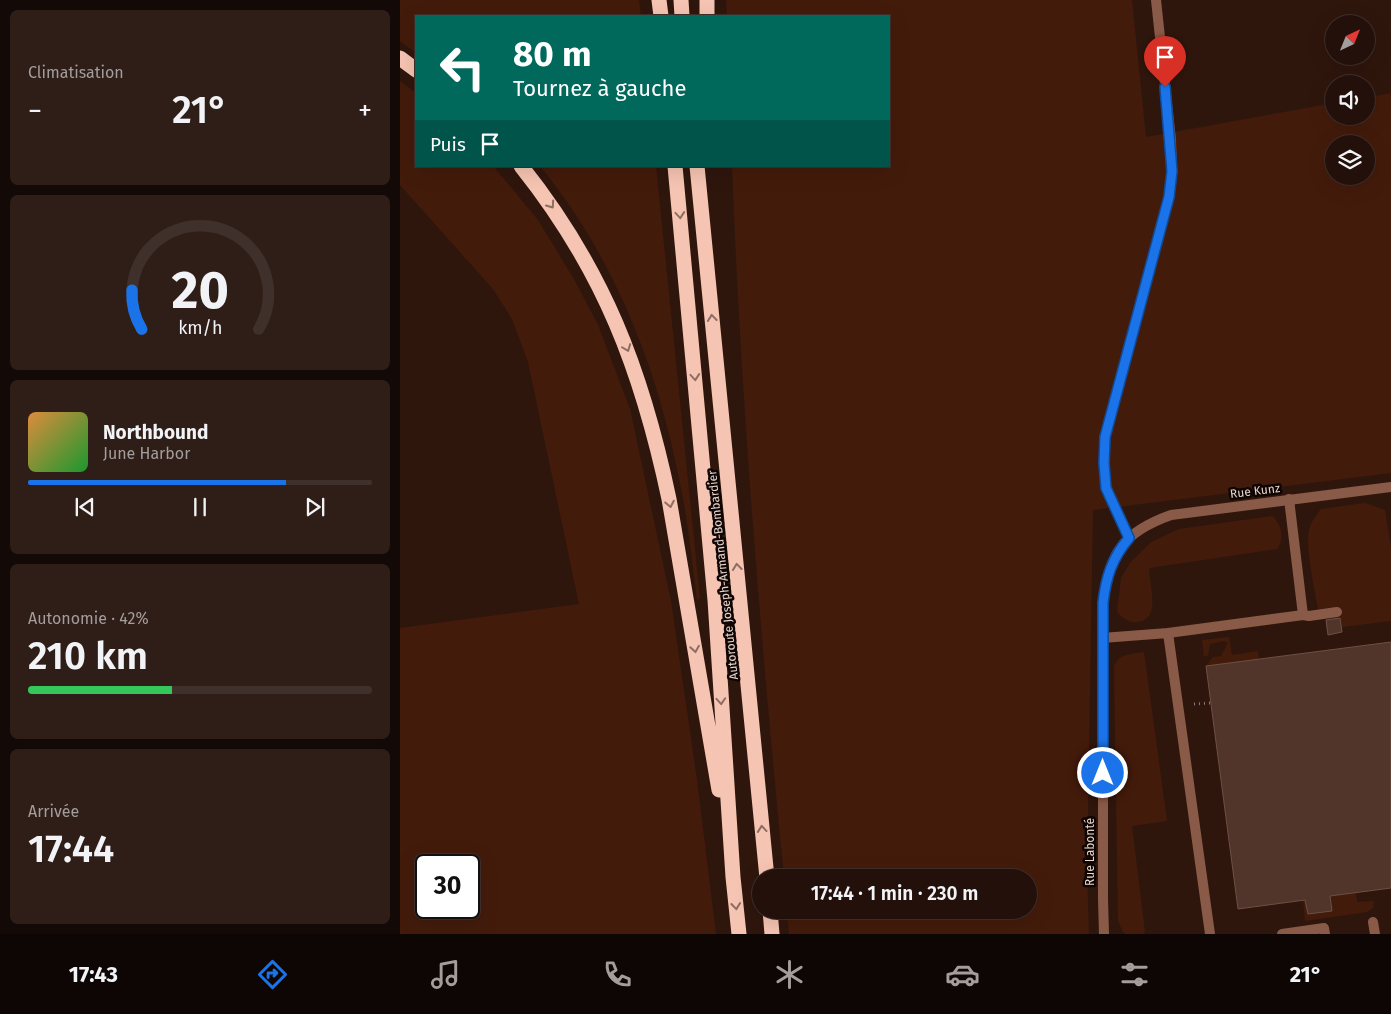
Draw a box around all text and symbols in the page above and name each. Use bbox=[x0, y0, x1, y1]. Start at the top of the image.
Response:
north arrow bbox=[1325, 15, 1375, 65]
map controls bbox=[1325, 15, 1375, 185]
text: 80 m bbox=[513, 33, 592, 75]
icon: left bbox=[430, 35, 495, 100]
pin bbox=[1144, 36, 1186, 87]
icon: arrive bbox=[1151, 43, 1179, 71]
text: Climatisation bbox=[28, 63, 124, 82]
text: Tournez à gauche bbox=[513, 75, 686, 102]
button: sound bbox=[1325, 75, 1375, 125]
text: 21° bbox=[172, 87, 228, 133]
text: − bbox=[28, 94, 42, 127]
text: + bbox=[358, 94, 372, 127]
icon: arrive bbox=[476, 130, 504, 158]
text: Puis bbox=[430, 133, 466, 156]
button: layers bbox=[1325, 135, 1375, 185]
one-way arrow bbox=[545, 199, 554, 209]
one-way arrow bbox=[674, 211, 685, 219]
text: 20 bbox=[171, 259, 229, 322]
one-way arrow bbox=[707, 314, 718, 322]
text: km/h bbox=[178, 317, 222, 339]
one-way arrow bbox=[621, 343, 631, 352]
one-way arrow bbox=[689, 373, 700, 381]
text: Northbound bbox=[103, 421, 208, 444]
text: June Harbor bbox=[103, 444, 190, 463]
street label: Autoroute Joseph-Armand-Bombardier bbox=[705, 469, 741, 680]
street label: Rue Kunz bbox=[1229, 481, 1281, 501]
icon: previous bbox=[71, 493, 99, 521]
icon: pause bbox=[186, 493, 214, 521]
icon: next bbox=[301, 493, 329, 521]
one-way arrow bbox=[665, 500, 675, 509]
one-way arrow bbox=[732, 563, 743, 571]
text: Autonomie · 42% bbox=[28, 609, 149, 628]
text: 210 km bbox=[28, 633, 148, 679]
one-way arrow bbox=[690, 645, 700, 653]
one-way arrow bbox=[716, 698, 727, 706]
position arrow bbox=[1076, 746, 1128, 798]
text: Arrivée bbox=[28, 802, 79, 821]
street label: Rue Labonté bbox=[1083, 818, 1097, 886]
one-way arrow bbox=[757, 825, 768, 833]
text: 17:44 bbox=[28, 826, 114, 872]
speed limit sign: 30 bbox=[415, 854, 480, 919]
text: 17:44 · 1 min · 230 m bbox=[811, 882, 978, 905]
one-way arrow bbox=[730, 902, 741, 910]
icon: directions bbox=[255, 957, 290, 992]
icon: music bbox=[428, 957, 463, 992]
icon: phone bbox=[600, 957, 635, 992]
icon: climate bbox=[772, 957, 807, 992]
icon: car bbox=[945, 957, 980, 992]
icon: filters bbox=[1117, 957, 1152, 992]
text: 17:43 bbox=[69, 961, 118, 988]
text: 21° bbox=[1290, 961, 1322, 988]

